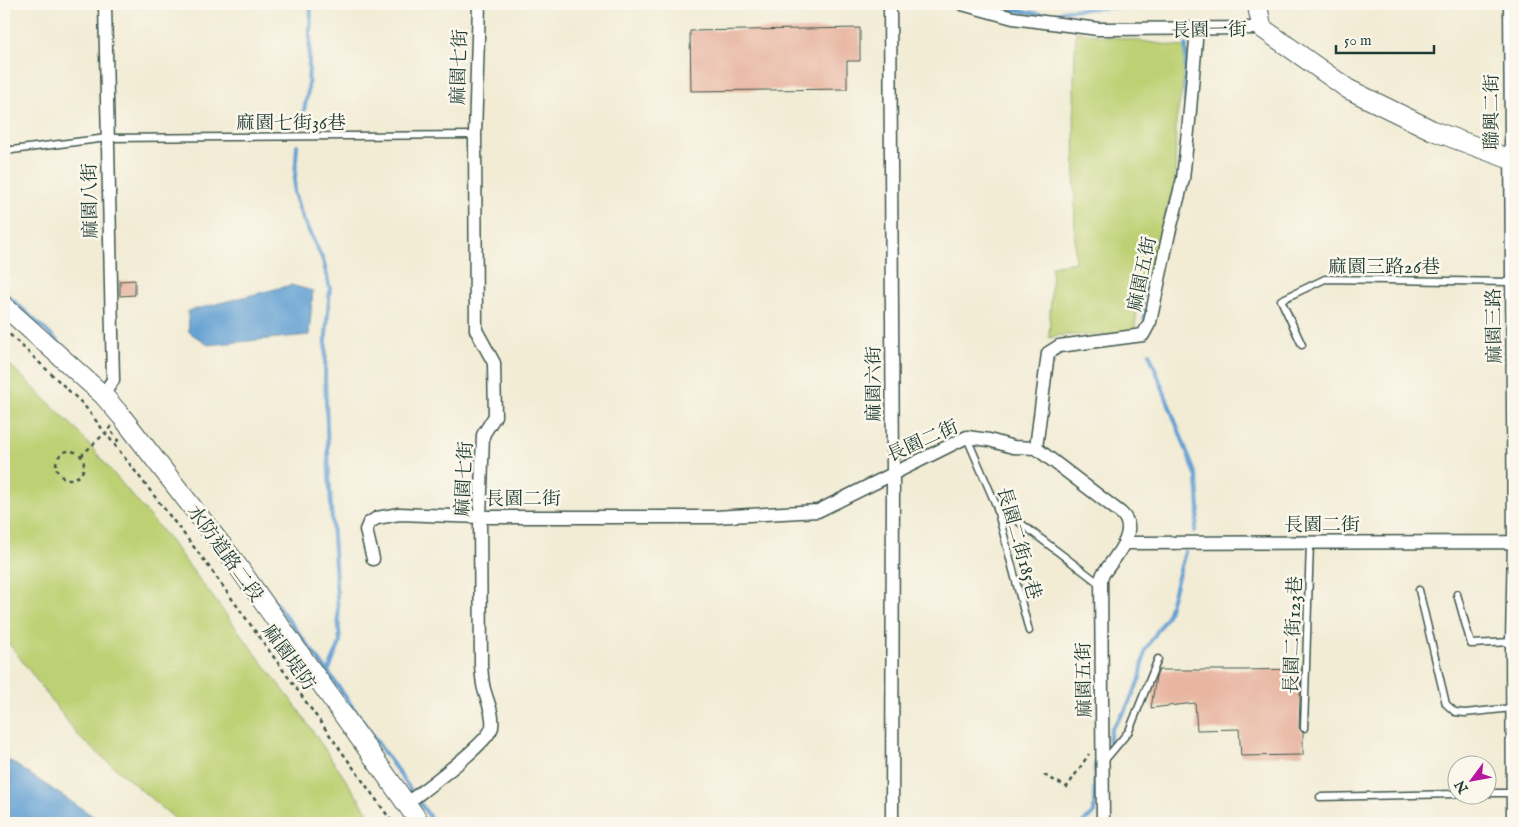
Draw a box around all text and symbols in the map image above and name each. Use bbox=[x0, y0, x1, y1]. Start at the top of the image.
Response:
street label: 長園一街 bbox=[1171, 18, 1247, 44]
scale bar bbox=[1336, 22, 1434, 54]
street label: 麻園七街 bbox=[447, 29, 473, 105]
text: 50 m bbox=[1344, 31, 1372, 50]
street label: 聯興二街 bbox=[1481, 74, 1505, 150]
street label: 麻園七街36巷 bbox=[236, 112, 346, 136]
street label: 麻園八街 bbox=[78, 163, 104, 239]
street label: 麻園五街 bbox=[1123, 235, 1163, 314]
street label: 麻園三路26巷 bbox=[1328, 256, 1440, 280]
street label: 麻園三路 bbox=[1482, 288, 1508, 364]
street label: 麻園六街 bbox=[863, 346, 887, 422]
street label: 長園二街 bbox=[883, 415, 962, 468]
street label: 麻園七街 bbox=[451, 441, 479, 518]
street label: 長園二街185巷 bbox=[990, 484, 1046, 603]
street label: 長園二街 bbox=[485, 488, 561, 512]
street label: 水防道路二段 bbox=[181, 501, 268, 607]
street label: 長園二街 bbox=[1284, 514, 1360, 538]
street label: 長園二街123巷 bbox=[1280, 576, 1308, 694]
street label: 麻園堤防 bbox=[256, 620, 320, 696]
street label: 麻園五街 bbox=[1072, 642, 1098, 718]
north arrow bbox=[1446, 754, 1496, 804]
text: N bbox=[1451, 776, 1473, 797]

